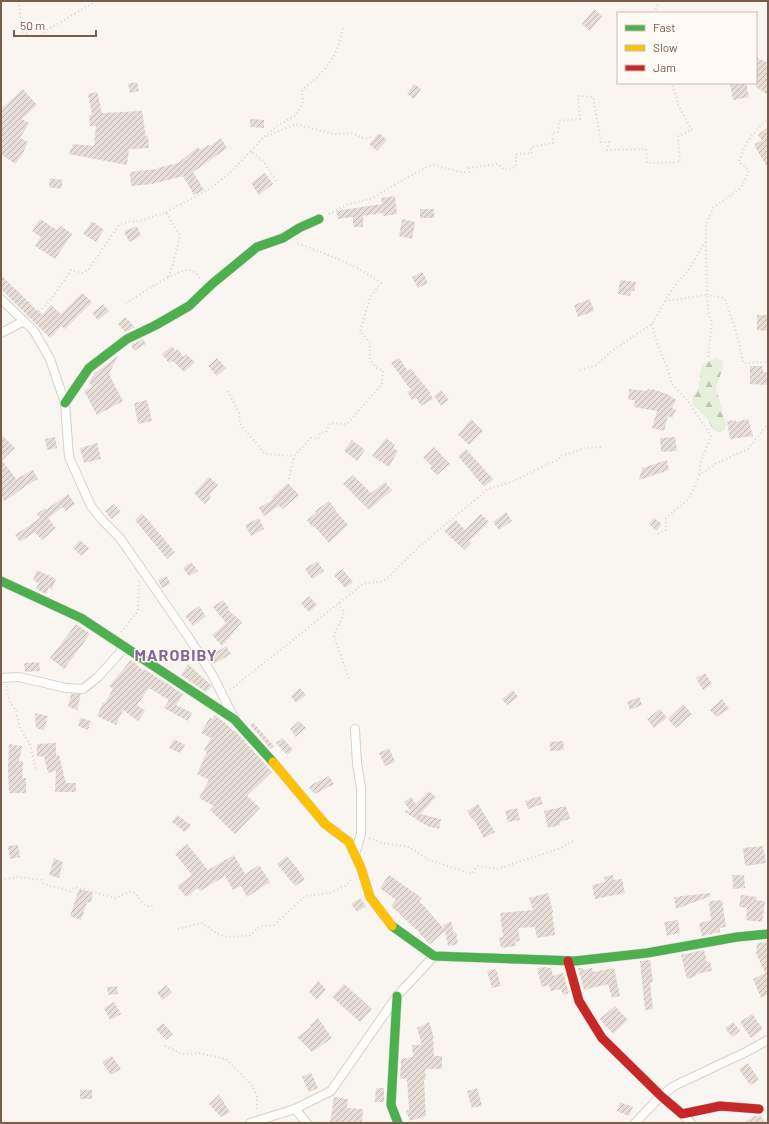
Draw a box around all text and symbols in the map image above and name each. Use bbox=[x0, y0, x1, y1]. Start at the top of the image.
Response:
scale bar bbox=[14, 12, 96, 38]
legend bbox=[617, 12, 757, 84]
text: 50 m bbox=[20, 18, 45, 32]
text: Fast bbox=[653, 20, 676, 34]
text: Slow bbox=[653, 40, 678, 54]
text: Jam bbox=[653, 60, 676, 74]
district label: MAROBIBY bbox=[134, 645, 218, 664]

